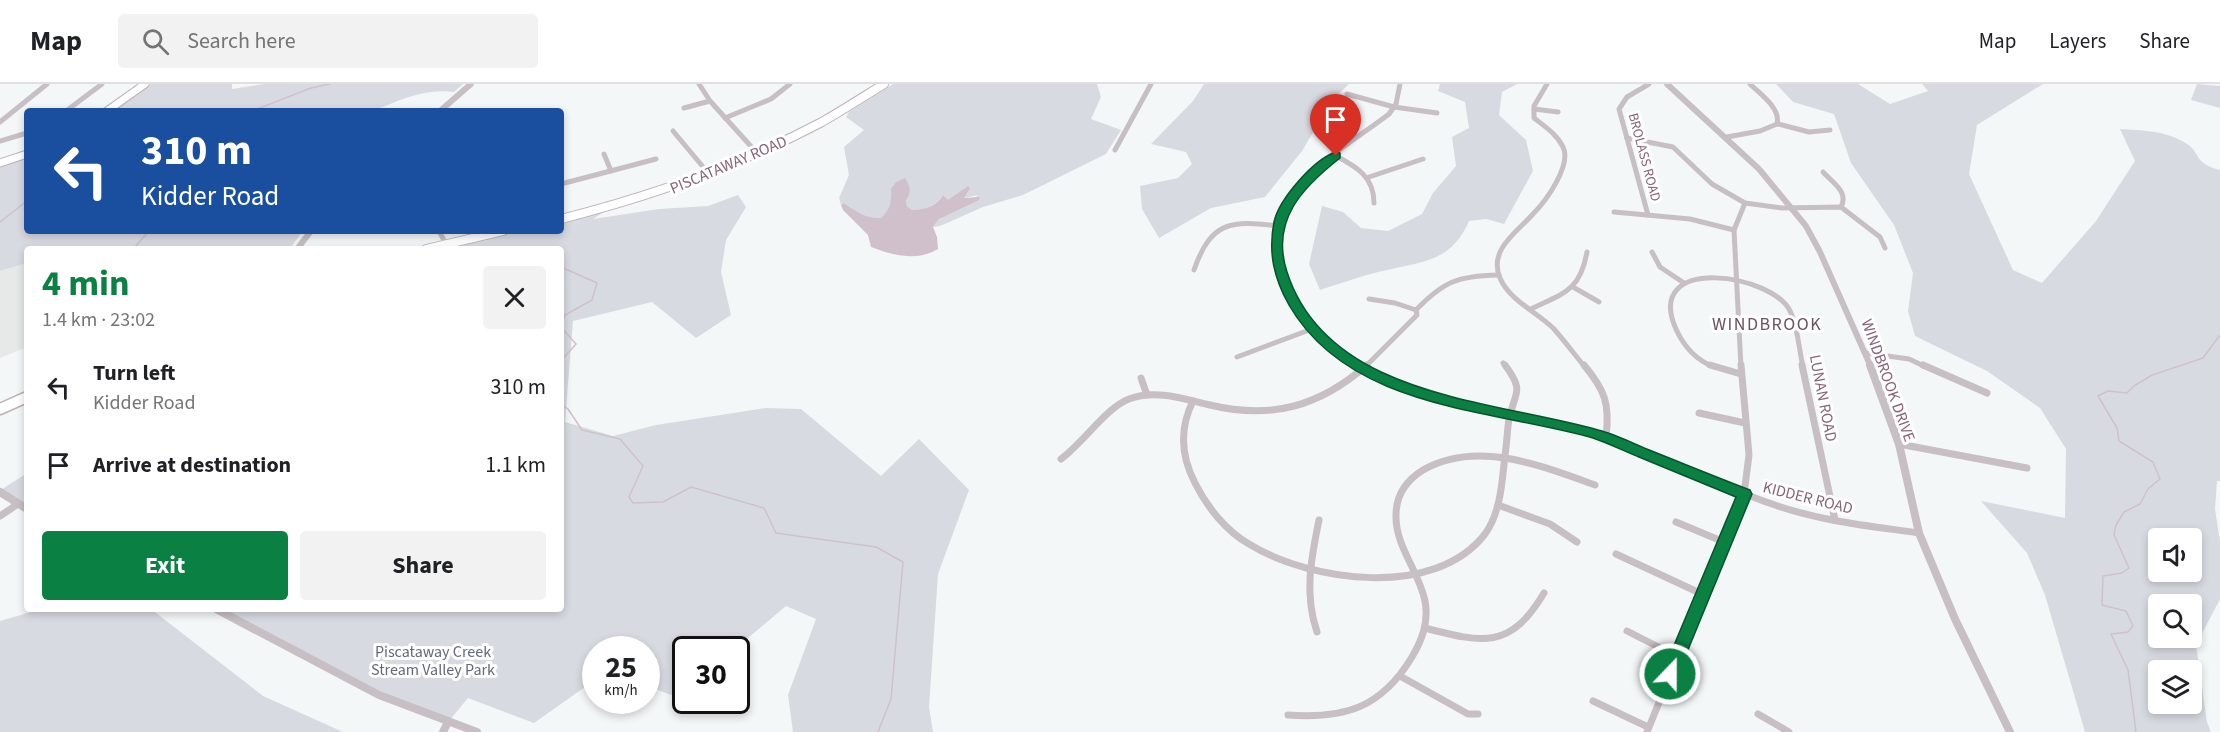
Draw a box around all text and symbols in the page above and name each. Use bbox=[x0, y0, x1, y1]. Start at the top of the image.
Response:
search box bbox=[118, 14, 538, 68]
text: Map bbox=[30, 21, 82, 61]
icon: search bbox=[139, 25, 172, 58]
text: Search here bbox=[187, 25, 296, 57]
text: Map bbox=[1979, 26, 2016, 56]
text: Layers bbox=[2049, 26, 2106, 56]
text: Share bbox=[2139, 26, 2190, 56]
pin bbox=[1310, 94, 1361, 156]
icon: arrive bbox=[1319, 103, 1352, 136]
street label: BROLASS ROAD bbox=[1623, 111, 1665, 204]
text: 310 m bbox=[141, 121, 252, 181]
street label: PISCATAWAY ROAD bbox=[666, 130, 791, 200]
icon: left bbox=[42, 132, 120, 210]
text: Kidder Road bbox=[141, 177, 279, 216]
text: 4 min bbox=[42, 258, 130, 309]
button: close bbox=[483, 266, 546, 329]
text: 1.4 km · 23:02 bbox=[42, 306, 155, 334]
district label: WINDBROOK bbox=[1712, 312, 1822, 337]
street label: WINDBROOK DRIVE bbox=[1856, 316, 1920, 445]
street label: LUNAN ROAD bbox=[1804, 353, 1842, 444]
text: Turn left bbox=[93, 357, 175, 389]
icon: left bbox=[42, 371, 75, 404]
text: 310 m bbox=[491, 371, 546, 403]
text: Kidder Road bbox=[93, 389, 195, 417]
icon: arrive bbox=[42, 449, 75, 482]
text: Arrive at destination bbox=[93, 449, 291, 481]
text: 1.1 km bbox=[485, 449, 546, 481]
street label: KIDDER ROAD bbox=[1760, 476, 1855, 520]
map controls bbox=[2148, 528, 2202, 714]
button: sound bbox=[2148, 528, 2202, 582]
button: Exit bbox=[42, 531, 288, 600]
button: Share bbox=[300, 531, 546, 600]
button: search bbox=[2148, 594, 2202, 648]
speed limit sign: 30 bbox=[672, 636, 750, 714]
park label: Piscataway Creek Stream Valley Park bbox=[371, 641, 495, 681]
position arrow bbox=[1638, 642, 1702, 706]
text: 25 bbox=[605, 646, 637, 689]
button: layers bbox=[2148, 660, 2202, 714]
text: km/h bbox=[604, 680, 638, 701]

